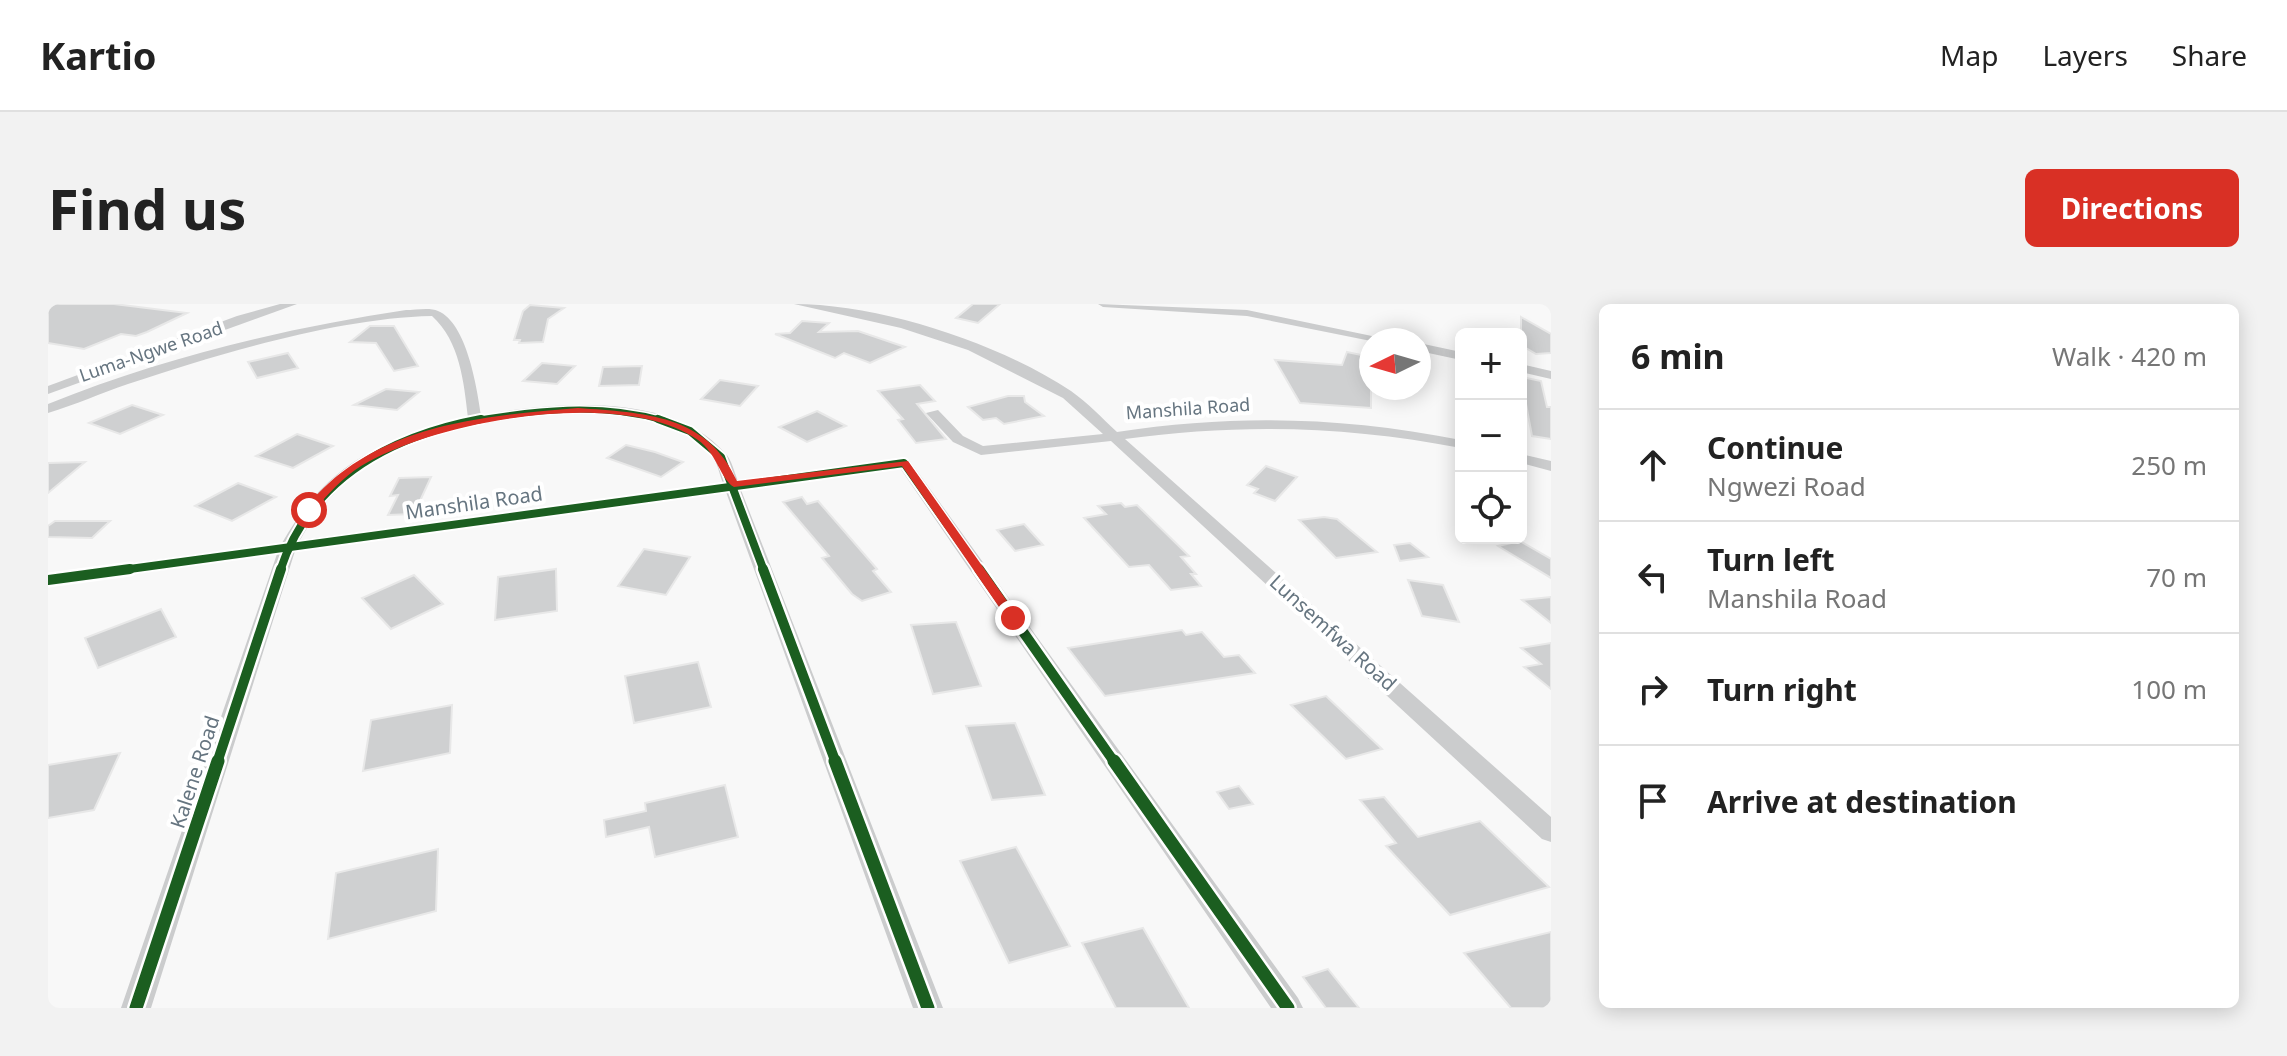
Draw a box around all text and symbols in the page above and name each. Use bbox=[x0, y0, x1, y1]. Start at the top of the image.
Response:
text: Kartio bbox=[40, 29, 157, 81]
text: Map bbox=[1940, 36, 1998, 74]
text: Layers bbox=[2042, 36, 2128, 74]
text: Share bbox=[2172, 36, 2247, 74]
button: Directions bbox=[2025, 169, 2239, 247]
text: Find us bbox=[48, 170, 246, 246]
street label: Luma-Ngwe Road bbox=[76, 315, 226, 387]
north arrow bbox=[1359, 328, 1431, 400]
map controls bbox=[1455, 328, 1527, 544]
button: + bbox=[1455, 328, 1527, 400]
text: 6 min bbox=[1631, 333, 1725, 379]
text: Walk · 420 m bbox=[2052, 338, 2207, 374]
street label: Manshila Road bbox=[1125, 392, 1251, 424]
button: − bbox=[1455, 400, 1527, 472]
text: Continue bbox=[1707, 427, 1843, 468]
icon: ahead bbox=[1631, 443, 1675, 487]
text: 250 m bbox=[2131, 447, 2207, 483]
text: Ngwezi Road bbox=[1707, 468, 1866, 504]
button: locate bbox=[1455, 472, 1527, 544]
street label: Manshila Road bbox=[403, 480, 544, 526]
route start bbox=[291, 492, 327, 528]
text: Turn left bbox=[1707, 539, 1835, 580]
icon: left bbox=[1631, 555, 1675, 599]
text: 70 m bbox=[2146, 559, 2207, 595]
street label: Lunsemfwa Road bbox=[1264, 568, 1403, 697]
text: Manshila Road bbox=[1707, 580, 1887, 616]
route end bbox=[995, 600, 1031, 636]
icon: right bbox=[1631, 667, 1675, 711]
text: Turn right bbox=[1707, 669, 1857, 710]
text: 100 m bbox=[2131, 671, 2207, 707]
street label: Kalene Road bbox=[164, 712, 225, 832]
icon: arrive bbox=[1631, 779, 1675, 823]
text: Arrive at destination bbox=[1707, 781, 2017, 822]

